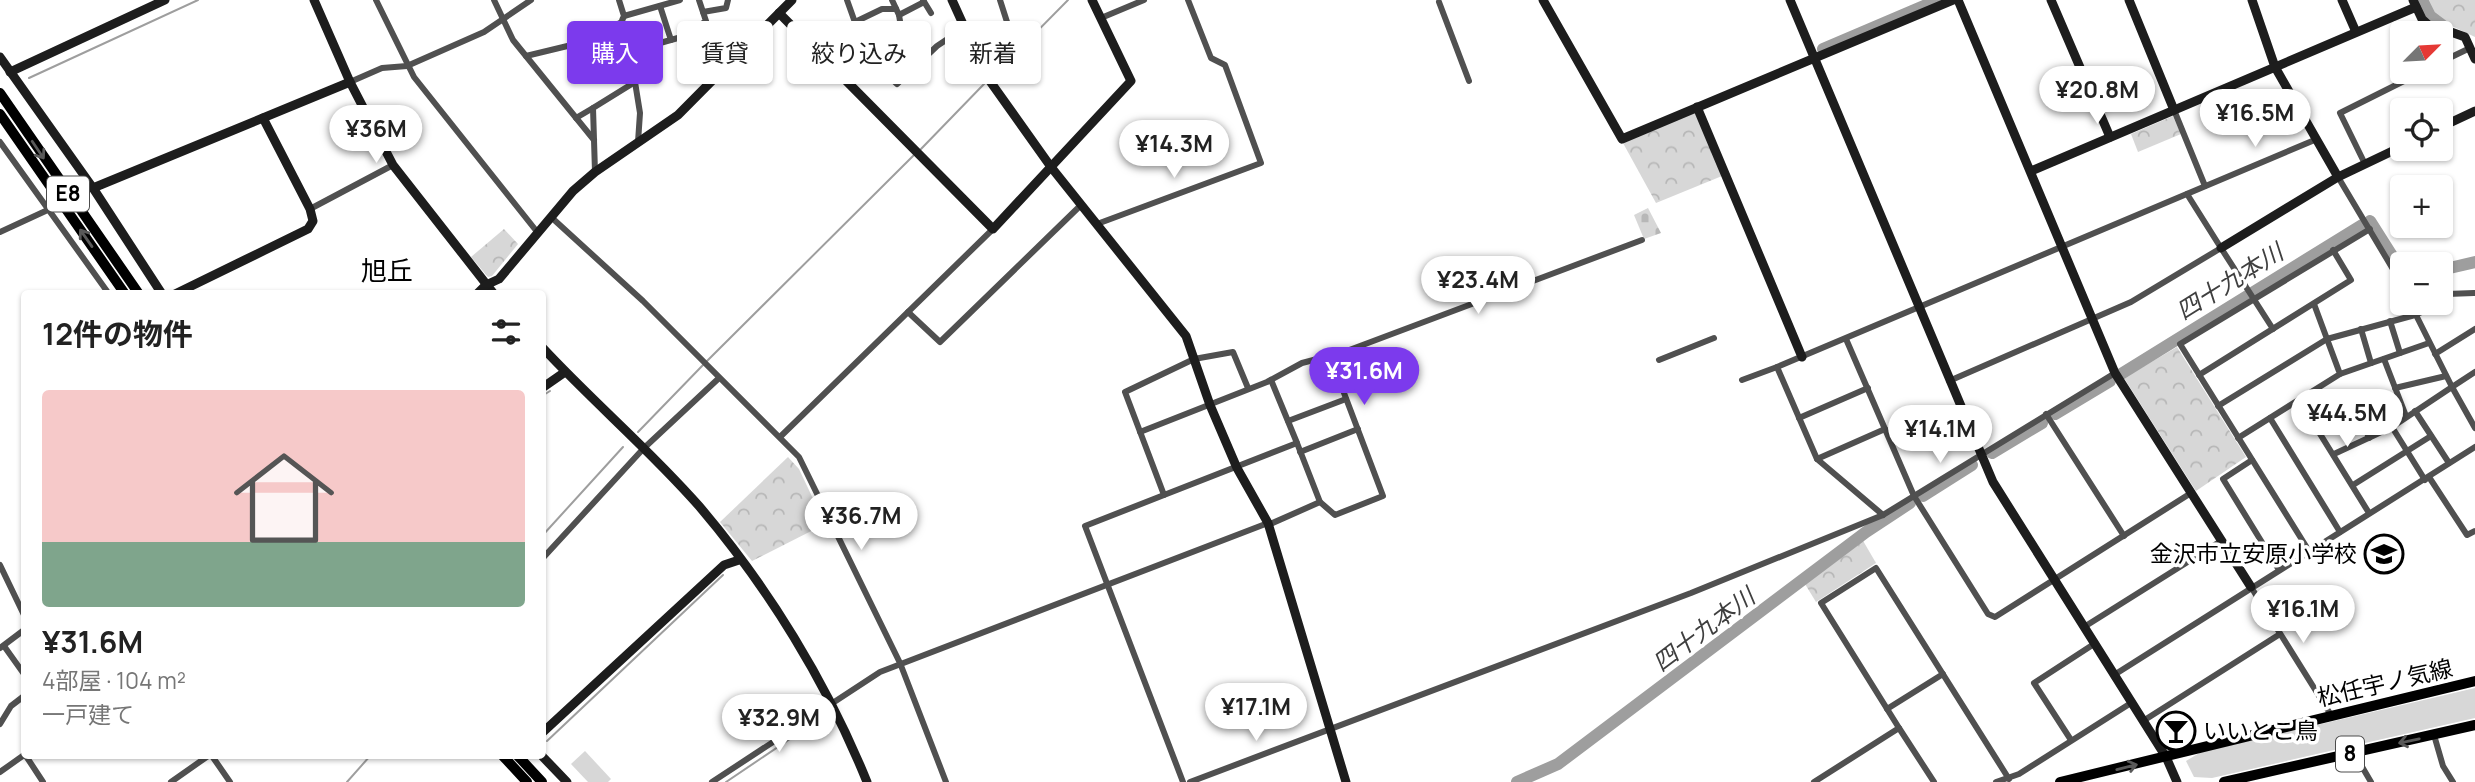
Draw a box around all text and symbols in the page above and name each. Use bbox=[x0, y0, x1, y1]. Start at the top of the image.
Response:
chip: 購入 bbox=[567, 21, 663, 84]
chip: 賃貸 bbox=[677, 21, 773, 84]
chip: 絞り込み bbox=[787, 21, 931, 84]
chip: 新着 bbox=[945, 21, 1041, 84]
north arrow bbox=[2390, 21, 2454, 84]
map controls bbox=[2390, 21, 2453, 315]
pin: ¥20.8M bbox=[2040, 66, 2154, 126]
text: ¥20.8M bbox=[2055, 73, 2139, 105]
pin: ¥16.5M bbox=[2198, 90, 2312, 149]
text: ¥16.5M bbox=[2216, 96, 2294, 128]
button: locate bbox=[2390, 98, 2453, 161]
pin: ¥36M bbox=[335, 106, 417, 165]
text: ¥36M bbox=[345, 112, 407, 144]
pin: ¥14.3M bbox=[1117, 120, 1231, 180]
text: ¥14.3M bbox=[1135, 127, 1213, 159]
one-way arrow bbox=[31, 139, 45, 159]
button: + bbox=[2390, 175, 2453, 238]
road number: E8 bbox=[47, 176, 89, 212]
one-way arrow bbox=[79, 229, 93, 248]
water label: 四十九本川 bbox=[2170, 233, 2291, 327]
district label: 旭丘 bbox=[361, 252, 413, 288]
button: − bbox=[2390, 252, 2453, 315]
pin: ¥23.4M bbox=[1421, 256, 1535, 316]
text: ¥23.4M bbox=[1437, 263, 1519, 295]
text: 12件の物件 bbox=[42, 313, 193, 354]
icon: filters bbox=[487, 313, 525, 351]
pin: ¥31.6M bbox=[1307, 348, 1421, 407]
text: ¥31.6M bbox=[1325, 354, 1403, 386]
pin: ¥44.5M bbox=[2290, 390, 2404, 449]
text: ¥44.5M bbox=[2307, 396, 2387, 428]
pin: ¥14.1M bbox=[1883, 406, 1997, 465]
text: ¥14.1M bbox=[1904, 412, 1976, 444]
icon: home bbox=[221, 435, 347, 561]
pin: ¥36.7M bbox=[804, 492, 918, 552]
text: ¥36.7M bbox=[821, 499, 901, 531]
school or university icon: 金沢市立安原小学校 bbox=[2363, 533, 2405, 575]
place label: 金沢市立安原小学校 bbox=[2150, 537, 2357, 569]
water label: 四十九本川 bbox=[1645, 578, 1763, 678]
pin: ¥16.1M bbox=[2246, 586, 2360, 645]
text: ¥16.1M bbox=[2267, 592, 2339, 624]
text: ¥31.6M bbox=[42, 621, 143, 662]
street label: 松任宇ノ気線 bbox=[2314, 651, 2456, 713]
text: 4部屋 · 104 m² bbox=[42, 664, 186, 696]
pin: ¥17.1M bbox=[1199, 684, 1313, 743]
text: ¥17.1M bbox=[1221, 690, 1291, 722]
pin: ¥32.9M bbox=[722, 694, 836, 754]
text: 一戸建て bbox=[42, 698, 134, 730]
text: ¥32.9M bbox=[738, 701, 820, 733]
bar icon: いいとこ鳥 bbox=[2155, 710, 2197, 752]
place label: いいとこ鳥 bbox=[2203, 714, 2318, 746]
one-way arrow bbox=[2398, 734, 2421, 748]
road number: 8 bbox=[2336, 736, 2364, 772]
one-way arrow bbox=[2115, 760, 2138, 773]

